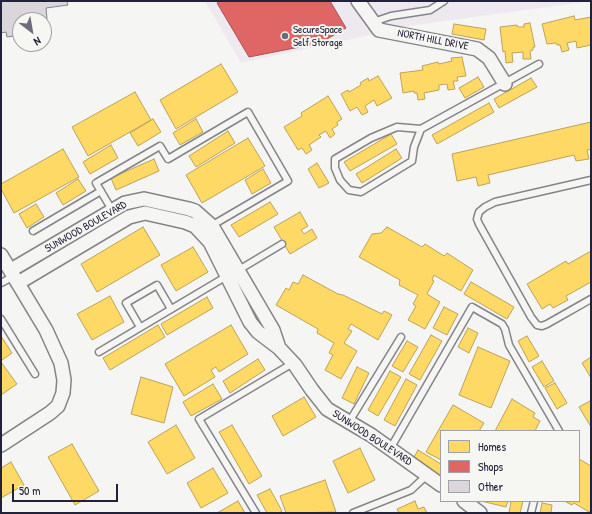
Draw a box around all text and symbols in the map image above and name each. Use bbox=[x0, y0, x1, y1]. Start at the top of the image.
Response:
north arrow bbox=[12, 12, 52, 52]
place label: SecureSpace Self Storage bbox=[293, 23, 343, 49]
street label: NORTH HILL DRIVE bbox=[396, 27, 470, 53]
marker: SecureSpace Self Storage bbox=[280, 31, 290, 41]
text: N bbox=[32, 34, 44, 49]
street label: SUNWOOD BOULEVARD bbox=[43, 198, 129, 256]
street label: SUNWOOD BOULEVARD bbox=[330, 407, 414, 469]
legend bbox=[440, 430, 580, 502]
text: Homes bbox=[478, 438, 506, 455]
text: Shops bbox=[478, 458, 503, 475]
scale bar bbox=[14, 476, 120, 502]
text: Other bbox=[478, 478, 503, 495]
text: 50 m bbox=[19, 482, 40, 499]

